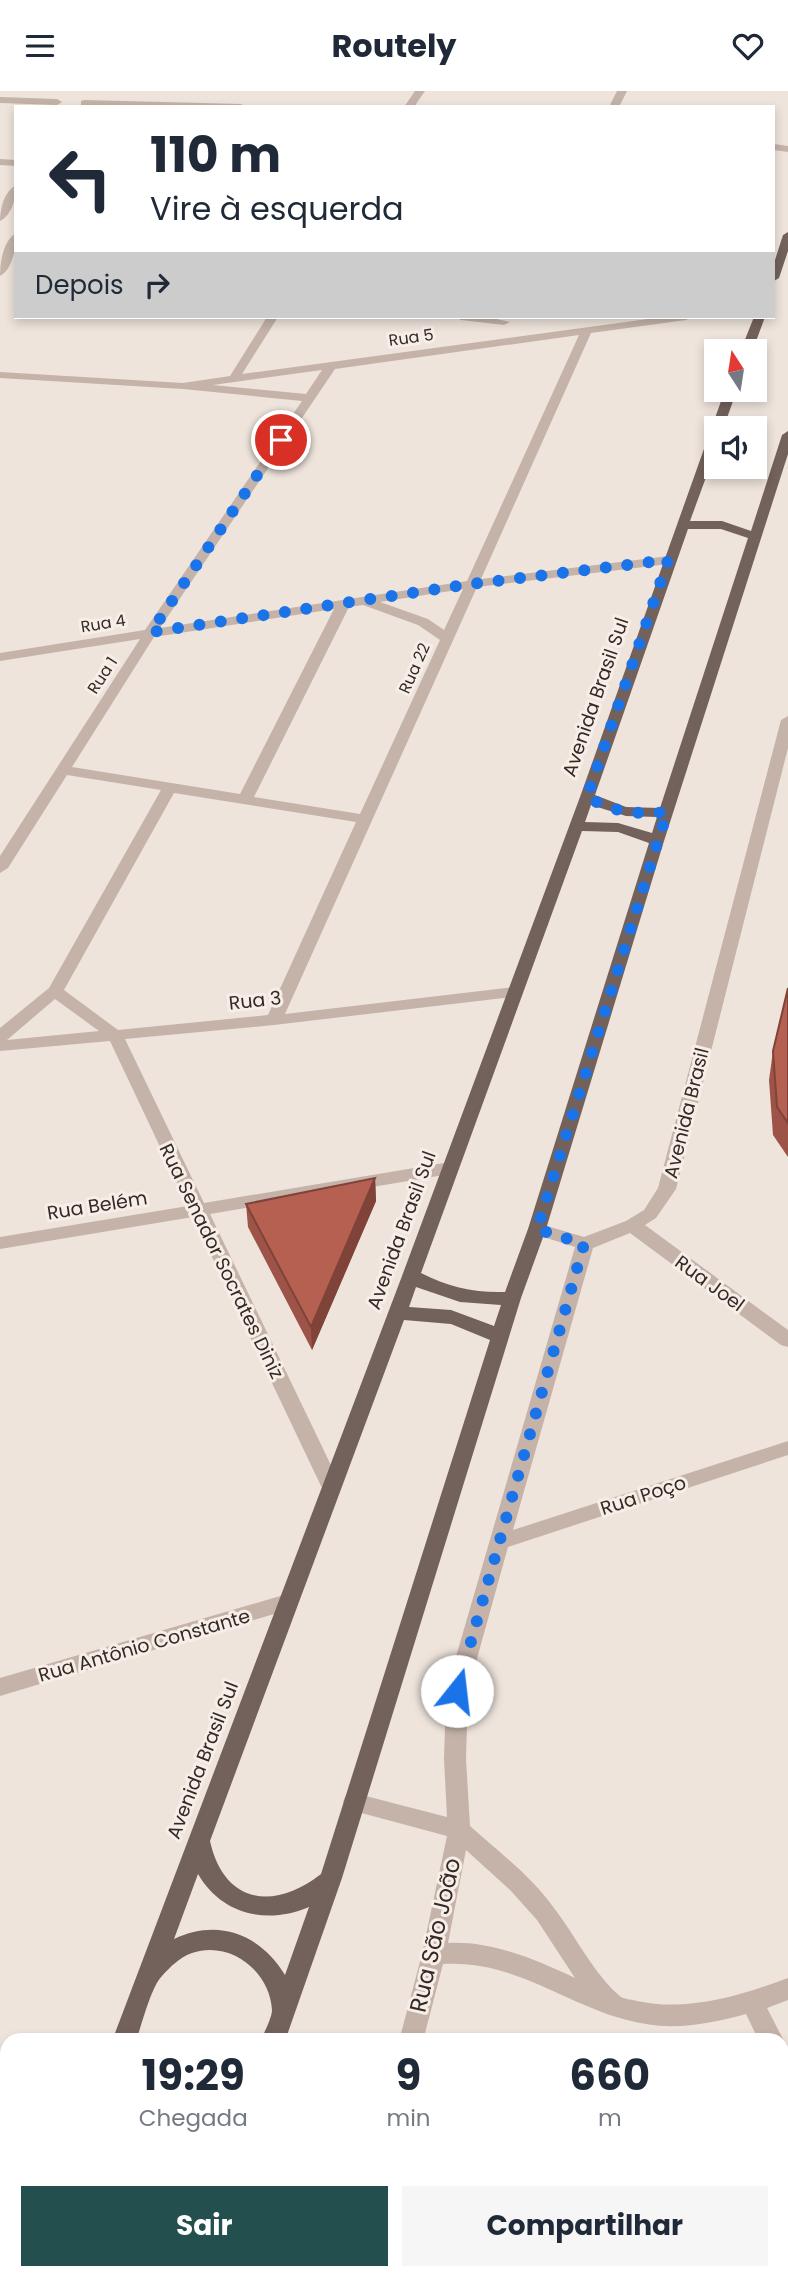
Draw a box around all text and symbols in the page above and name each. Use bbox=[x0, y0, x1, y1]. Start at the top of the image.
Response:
text: Routely bbox=[331, 23, 457, 68]
icon: menu bbox=[21, 27, 59, 65]
icon: heart bbox=[729, 27, 767, 65]
text: 110 m bbox=[150, 121, 281, 189]
icon: left bbox=[35, 133, 126, 224]
text: Vire à esquerda bbox=[150, 186, 404, 231]
icon: right bbox=[138, 266, 176, 304]
text: Depois bbox=[35, 267, 124, 303]
street label: Rua 5 bbox=[387, 323, 435, 352]
north arrow bbox=[704, 339, 766, 403]
map controls bbox=[704, 339, 767, 479]
pin bbox=[251, 410, 311, 470]
button: sound bbox=[704, 416, 767, 479]
icon: arrive bbox=[262, 421, 300, 459]
street label: Rua 4 bbox=[79, 609, 127, 638]
street label: Avenida Brasil Sul bbox=[556, 614, 635, 780]
street label: Rua 22 bbox=[393, 639, 436, 697]
street label: Rua 1 bbox=[82, 652, 123, 698]
street label: Rua 3 bbox=[227, 984, 283, 1017]
street label: Avenida Brasil bbox=[657, 1045, 716, 1181]
street label: Rua Senador Socrates Diniz bbox=[153, 1139, 290, 1383]
street label: Avenida Brasil Sul bbox=[360, 1147, 443, 1313]
street label: Rua Belém bbox=[45, 1184, 149, 1227]
street label: Rua Joel bbox=[669, 1249, 750, 1318]
street label: Rua Poço bbox=[597, 1469, 689, 1522]
street label: Rua Antônio Constante bbox=[35, 1602, 253, 1689]
position arrow bbox=[420, 1654, 494, 1728]
street label: Avenida Brasil Sul bbox=[160, 1678, 245, 1843]
street label: Rua São João bbox=[402, 1855, 468, 2015]
text: 19:29 bbox=[142, 2046, 245, 2105]
text: 9 bbox=[396, 2046, 421, 2105]
text: 660 bbox=[569, 2046, 650, 2105]
text: Chegada bbox=[139, 2102, 248, 2134]
text: min bbox=[386, 2102, 431, 2134]
text: m bbox=[598, 2102, 622, 2134]
button: Sair bbox=[21, 2186, 388, 2266]
button: Compartilhar bbox=[402, 2186, 768, 2266]

